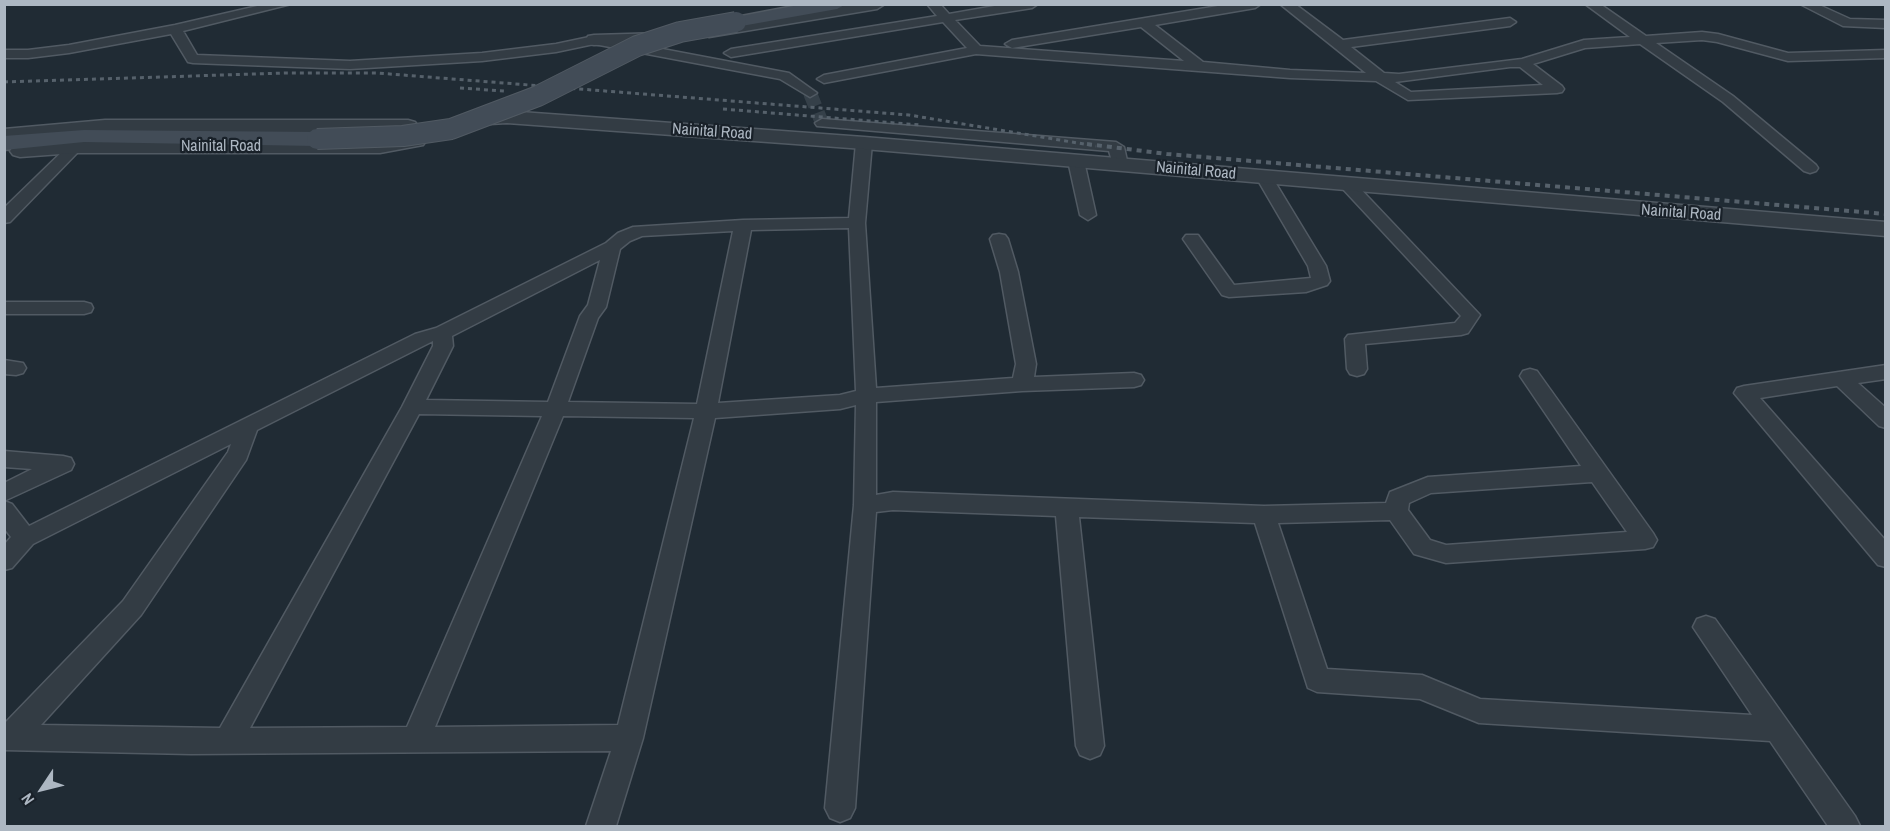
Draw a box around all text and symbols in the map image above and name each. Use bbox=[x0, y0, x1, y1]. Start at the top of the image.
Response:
street label: Nainital Road bbox=[671, 120, 753, 144]
street label: Nainital Road bbox=[181, 137, 261, 157]
street label: Nainital Road bbox=[1155, 158, 1237, 184]
street label: Nainital Road bbox=[1640, 201, 1722, 225]
north arrow bbox=[12, 759, 72, 819]
text: N bbox=[16, 789, 39, 810]

